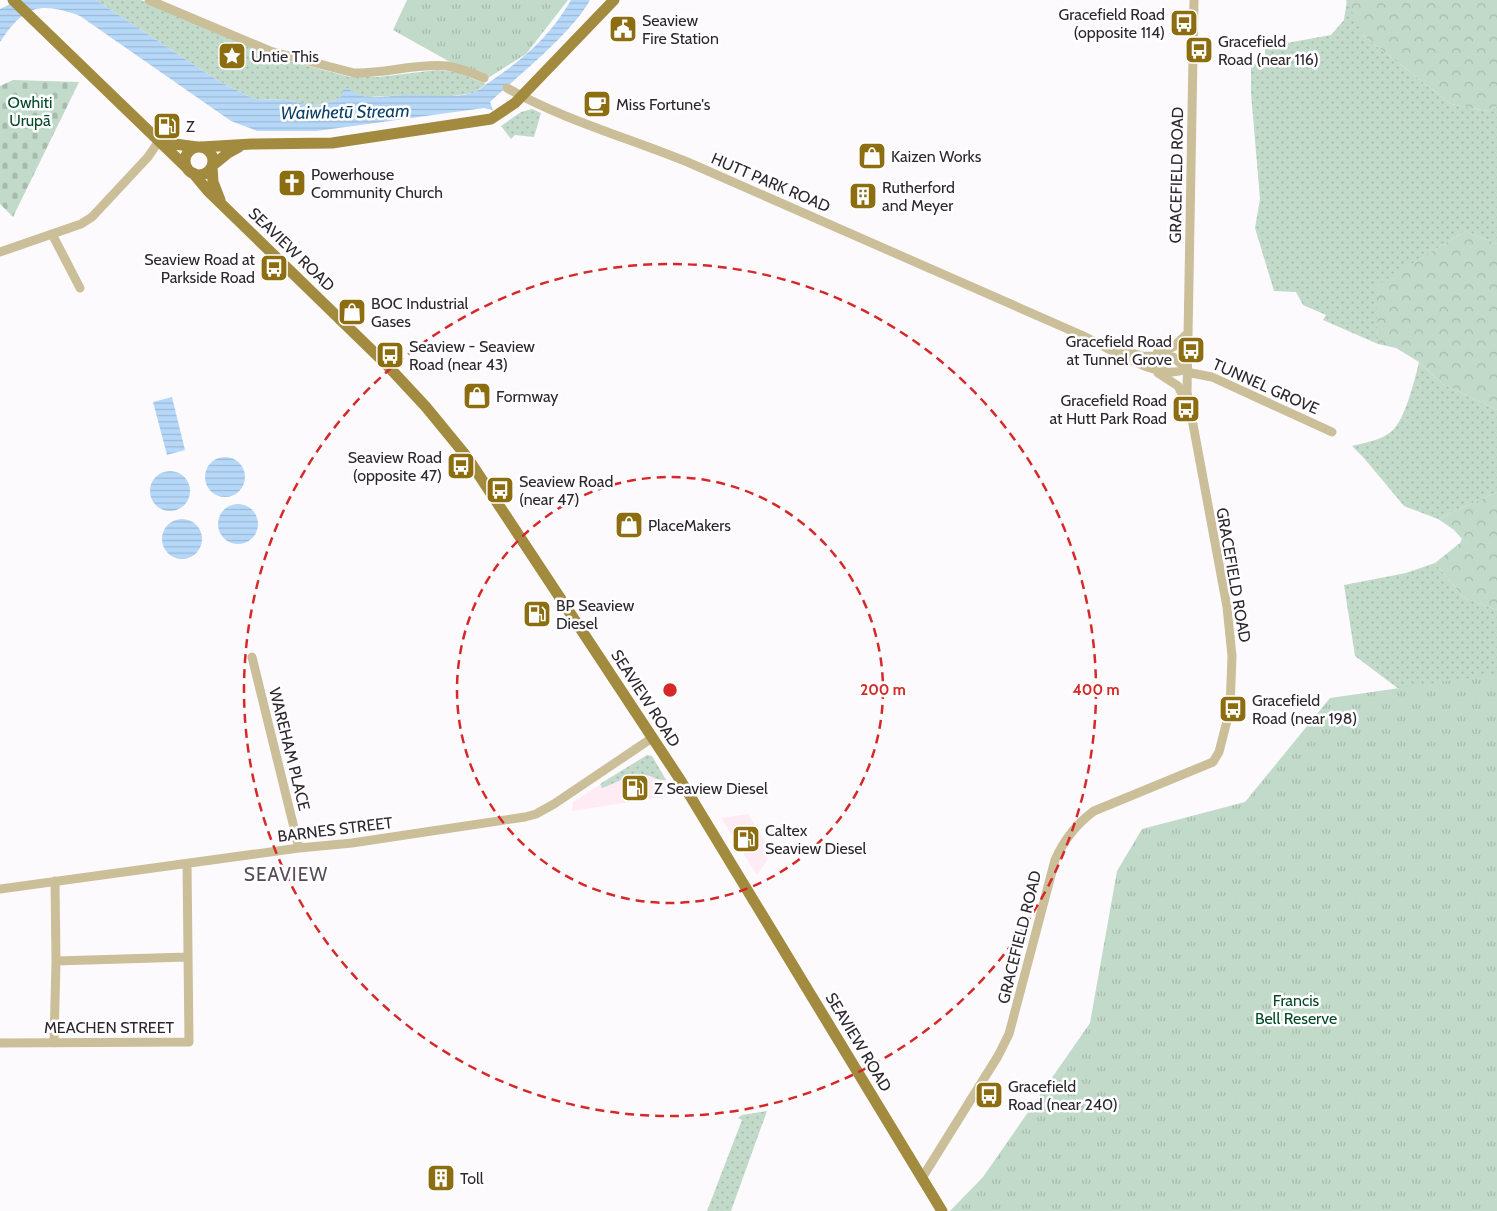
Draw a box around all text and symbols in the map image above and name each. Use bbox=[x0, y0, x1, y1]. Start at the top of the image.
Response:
place label: Gracefield Road (opposite 114) bbox=[1059, 5, 1165, 42]
bus stop icon: Gracefield Road (opposite 114) bbox=[1169, 8, 1199, 38]
place label: Seaview Fire Station bbox=[642, 11, 719, 48]
public building icon: Seaview Fire Station bbox=[608, 14, 638, 44]
place label: Gracefield Road (near 116) bbox=[1218, 32, 1319, 69]
bus stop icon: Gracefield Road (near 116) bbox=[1184, 35, 1214, 65]
place icon: Untie This bbox=[217, 41, 247, 71]
place label: Untie This bbox=[251, 47, 319, 66]
cafe icon: Miss Fortune's bbox=[582, 89, 612, 119]
park label: Owhiti Urupā bbox=[8, 93, 52, 130]
place label: Miss Fortune's bbox=[616, 95, 711, 114]
water label: Waiwhetū Stream bbox=[280, 100, 410, 124]
street label: GRACEFIELD ROAD bbox=[1166, 107, 1187, 243]
fuel station icon: Z bbox=[152, 111, 182, 141]
place label: Z bbox=[186, 117, 195, 136]
shop icon: Kaizen Works bbox=[857, 141, 887, 171]
place label: Kaizen Works bbox=[891, 147, 982, 166]
street label: HUTT PARK ROAD bbox=[708, 149, 833, 216]
place label: Powerhouse Community Church bbox=[311, 165, 443, 202]
church icon: Powerhouse Community Church bbox=[277, 168, 307, 198]
place label: Rutherford and Meyer bbox=[882, 178, 955, 215]
building icon: Rutherford and Meyer bbox=[848, 181, 878, 211]
street label: SEAVIEW ROAD bbox=[245, 204, 339, 295]
place label: Seaview Road at Parkside Road bbox=[144, 250, 256, 287]
bus stop icon: Seaview Road at Parkside Road bbox=[259, 253, 289, 283]
place label: BOC Industrial Gases bbox=[371, 294, 469, 331]
shop icon: BOC Industrial Gases bbox=[337, 297, 367, 327]
place label: Gracefield Road at Tunnel Grove bbox=[1066, 332, 1172, 369]
bus stop icon: Gracefield Road at Tunnel Grove bbox=[1176, 335, 1206, 365]
place label: Seaview - Seaview Road (near 43) bbox=[409, 337, 535, 374]
bus stop icon: Seaview - Seaview Road (near 43) bbox=[375, 340, 405, 370]
street label: TUNNEL GROVE bbox=[1210, 355, 1322, 418]
shop icon: Formway bbox=[462, 381, 492, 411]
place label: Formway bbox=[496, 387, 558, 406]
place label: Gracefield Road at Hutt Park Road bbox=[1049, 391, 1167, 428]
bus stop icon: Gracefield Road at Hutt Park Road bbox=[1171, 394, 1201, 424]
place label: Seaview Road (opposite 47) bbox=[348, 448, 442, 485]
bus stop icon: Seaview Road (opposite 47) bbox=[446, 451, 476, 481]
place label: Seaview Road (near 47) bbox=[519, 472, 613, 509]
bus stop icon: Seaview Road (near 47) bbox=[485, 475, 515, 505]
street label: GRACEFIELD ROAD bbox=[1212, 506, 1255, 644]
shop icon: PlaceMakers bbox=[614, 510, 644, 540]
place label: PlaceMakers bbox=[648, 516, 731, 535]
place label: BP Seaview Diesel bbox=[556, 596, 635, 633]
fuel station icon: BP Seaview Diesel bbox=[522, 599, 552, 629]
street label: SEAVIEW ROAD bbox=[607, 646, 684, 750]
centre of rings bbox=[661, 681, 679, 699]
text: 200 m bbox=[860, 681, 906, 699]
text: 400 m bbox=[1073, 681, 1119, 699]
street label: WAREHAM PLACE bbox=[265, 686, 314, 813]
place label: Gracefield Road (near 198) bbox=[1252, 691, 1357, 728]
bus stop icon: Gracefield Road (near 198) bbox=[1218, 694, 1248, 724]
fuel station icon: Z Seaview Diesel bbox=[620, 773, 650, 803]
place label: Z Seaview Diesel bbox=[654, 779, 768, 798]
street label: BARNES STREET bbox=[276, 813, 394, 846]
place label: Caltex Seaview Diesel bbox=[765, 821, 867, 858]
fuel station icon: Caltex Seaview Diesel bbox=[731, 824, 761, 854]
district label: SEAVIEW bbox=[244, 863, 328, 886]
street label: GRACEFIELD ROAD bbox=[994, 869, 1045, 1006]
street label: SEAVIEW ROAD bbox=[822, 989, 896, 1095]
park label: Francis Bell Reserve bbox=[1255, 991, 1337, 1028]
street label: MEACHEN STREET bbox=[44, 1018, 175, 1037]
place label: Gracefield Road (near 240) bbox=[1008, 1077, 1118, 1114]
bus stop icon: Gracefield Road (near 240) bbox=[974, 1080, 1004, 1110]
building icon: Toll bbox=[426, 1163, 456, 1193]
place label: Toll bbox=[460, 1169, 484, 1188]

